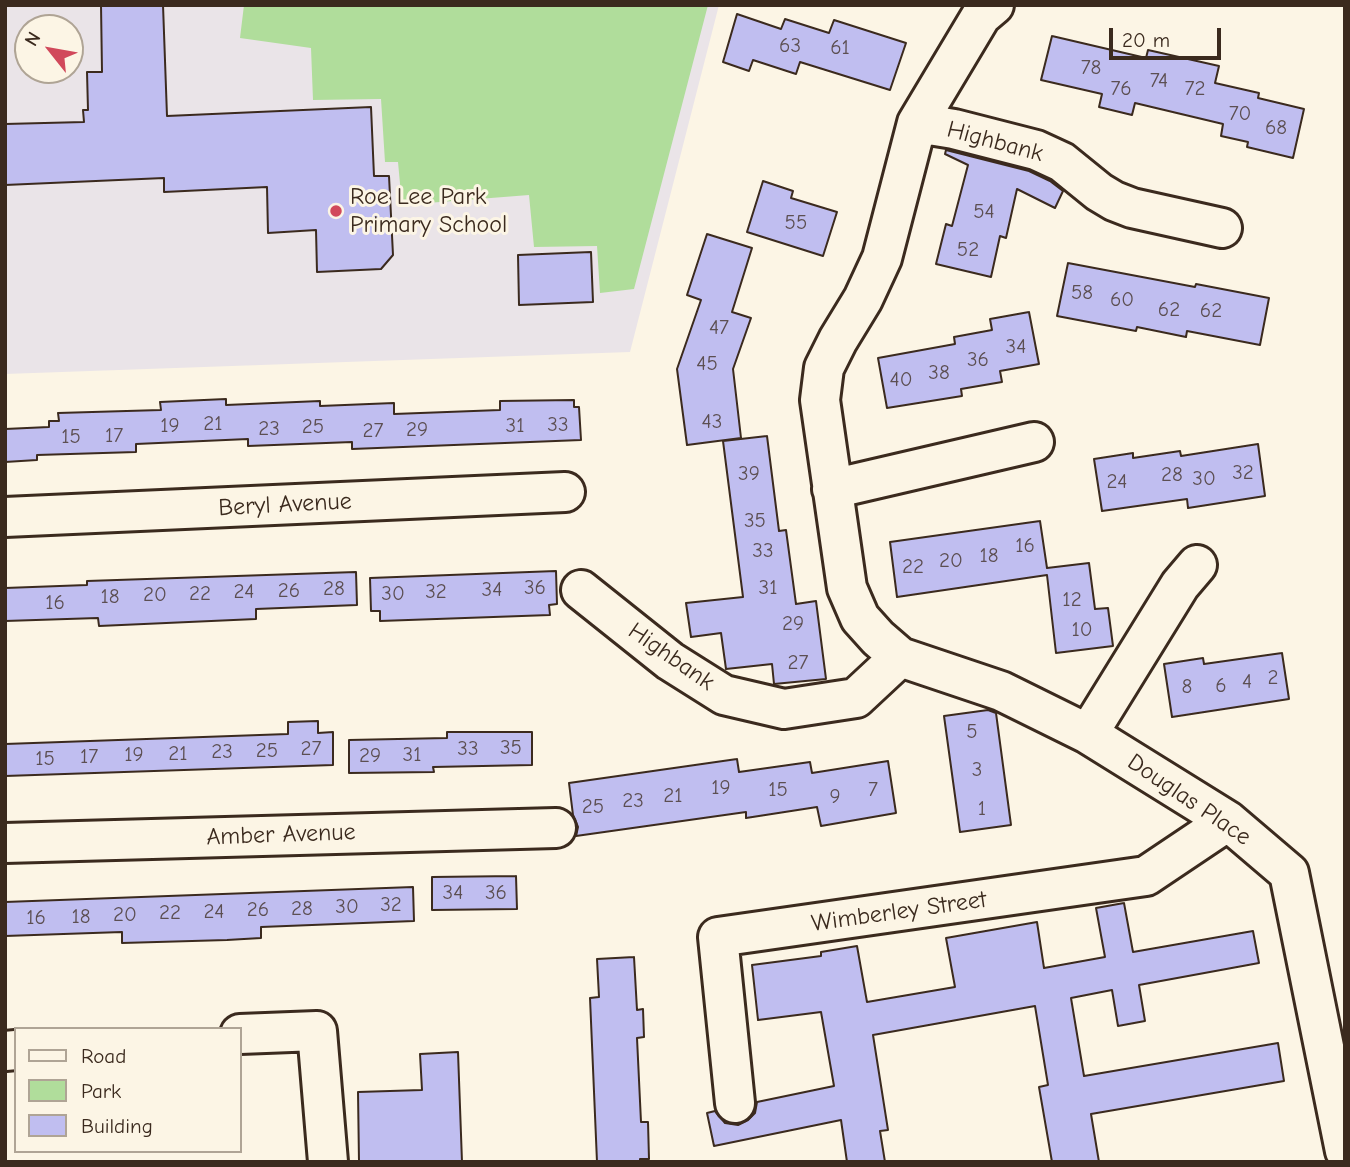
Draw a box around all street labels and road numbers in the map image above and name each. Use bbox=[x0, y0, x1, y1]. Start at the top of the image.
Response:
street label: Highbank bbox=[944, 115, 1046, 169]
street label: Beryl Avenue bbox=[218, 487, 352, 523]
street label: Highbank bbox=[622, 617, 720, 697]
street label: Douglas Place bbox=[1122, 748, 1256, 852]
street label: Amber Avenue bbox=[206, 818, 356, 852]
street label: Wimberley Street bbox=[810, 885, 988, 939]

